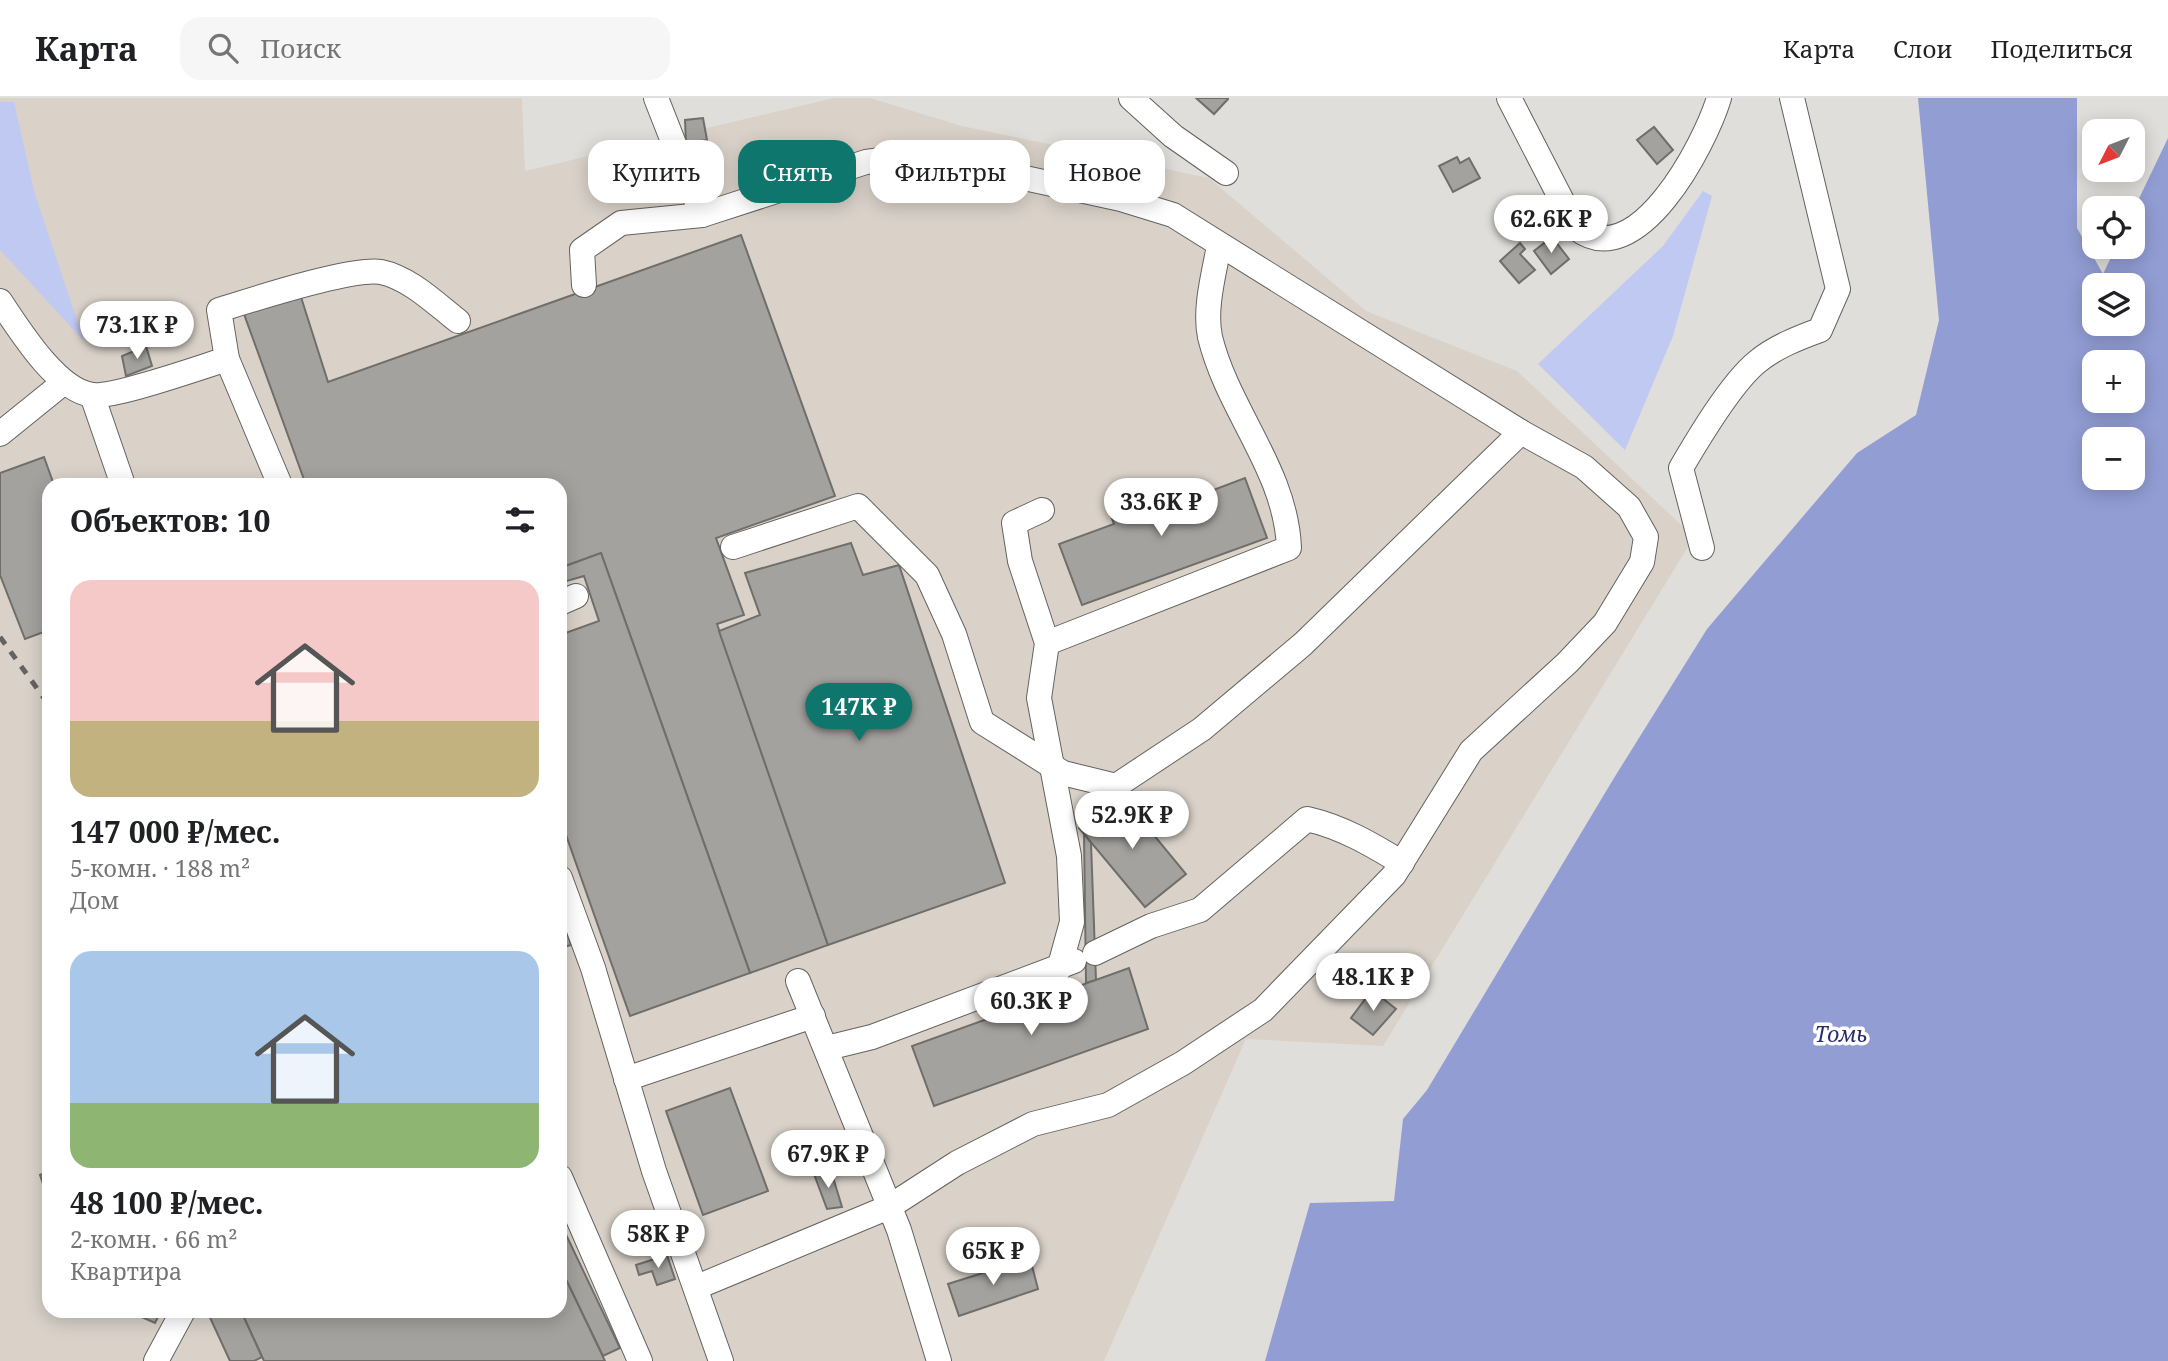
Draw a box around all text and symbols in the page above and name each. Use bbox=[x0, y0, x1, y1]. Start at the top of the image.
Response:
search box bbox=[180, 17, 670, 80]
text: Карта bbox=[35, 26, 138, 71]
icon: search bbox=[204, 29, 242, 67]
text: Поиск bbox=[260, 30, 341, 66]
text: Карта bbox=[1783, 32, 1855, 65]
text: Слои bbox=[1893, 32, 1953, 65]
text: Поделиться bbox=[1991, 32, 2133, 65]
north arrow bbox=[2082, 119, 2146, 182]
map controls bbox=[2082, 119, 2145, 490]
chip: Купить bbox=[588, 140, 724, 203]
chip: Снять bbox=[738, 140, 856, 203]
chip: Фильтры bbox=[870, 140, 1030, 203]
chip: Новое bbox=[1044, 140, 1165, 203]
pin: 62.6K ₽ bbox=[1486, 195, 1616, 255]
button: locate bbox=[2082, 196, 2145, 259]
text: 62.6K ₽ bbox=[1510, 202, 1592, 234]
button: layers bbox=[2082, 273, 2145, 336]
pin: 73.1K ₽ bbox=[72, 302, 202, 361]
text: 73.1K ₽ bbox=[96, 308, 178, 340]
button: + bbox=[2082, 350, 2145, 413]
button: − bbox=[2082, 427, 2145, 490]
pin: 33.6K ₽ bbox=[1096, 478, 1226, 538]
text: 33.6K ₽ bbox=[1120, 485, 1202, 517]
text: Объектов: 10 bbox=[70, 500, 271, 541]
icon: filters bbox=[501, 501, 539, 539]
icon: home bbox=[242, 625, 368, 751]
pin: 147K ₽ bbox=[802, 684, 916, 743]
text: 147K ₽ bbox=[821, 690, 897, 722]
pin: 52.9K ₽ bbox=[1067, 792, 1197, 851]
text: 52.9K ₽ bbox=[1091, 798, 1173, 830]
text: 147 000 ₽/мес. bbox=[70, 811, 281, 852]
text: 5-комн. · 188 m² bbox=[70, 852, 250, 884]
text: Дом bbox=[70, 884, 119, 916]
pin: 48.1K ₽ bbox=[1308, 954, 1438, 1013]
text: 48.1K ₽ bbox=[1332, 960, 1414, 992]
pin: 60.3K ₽ bbox=[966, 978, 1096, 1037]
text: 60.3K ₽ bbox=[990, 984, 1072, 1016]
icon: home bbox=[242, 996, 368, 1122]
water label: Томь bbox=[1815, 1020, 1867, 1048]
pin: 67.9K ₽ bbox=[763, 1130, 893, 1190]
text: 67.9K ₽ bbox=[787, 1137, 869, 1169]
text: 48 100 ₽/мес. bbox=[70, 1182, 264, 1223]
pin: 58K ₽ bbox=[609, 1210, 707, 1270]
text: 58K ₽ bbox=[627, 1217, 689, 1249]
text: 2-комн. · 66 m² bbox=[70, 1223, 237, 1255]
pin: 65K ₽ bbox=[944, 1228, 1042, 1287]
text: 65K ₽ bbox=[962, 1234, 1024, 1266]
text: Квартира bbox=[70, 1255, 182, 1287]

